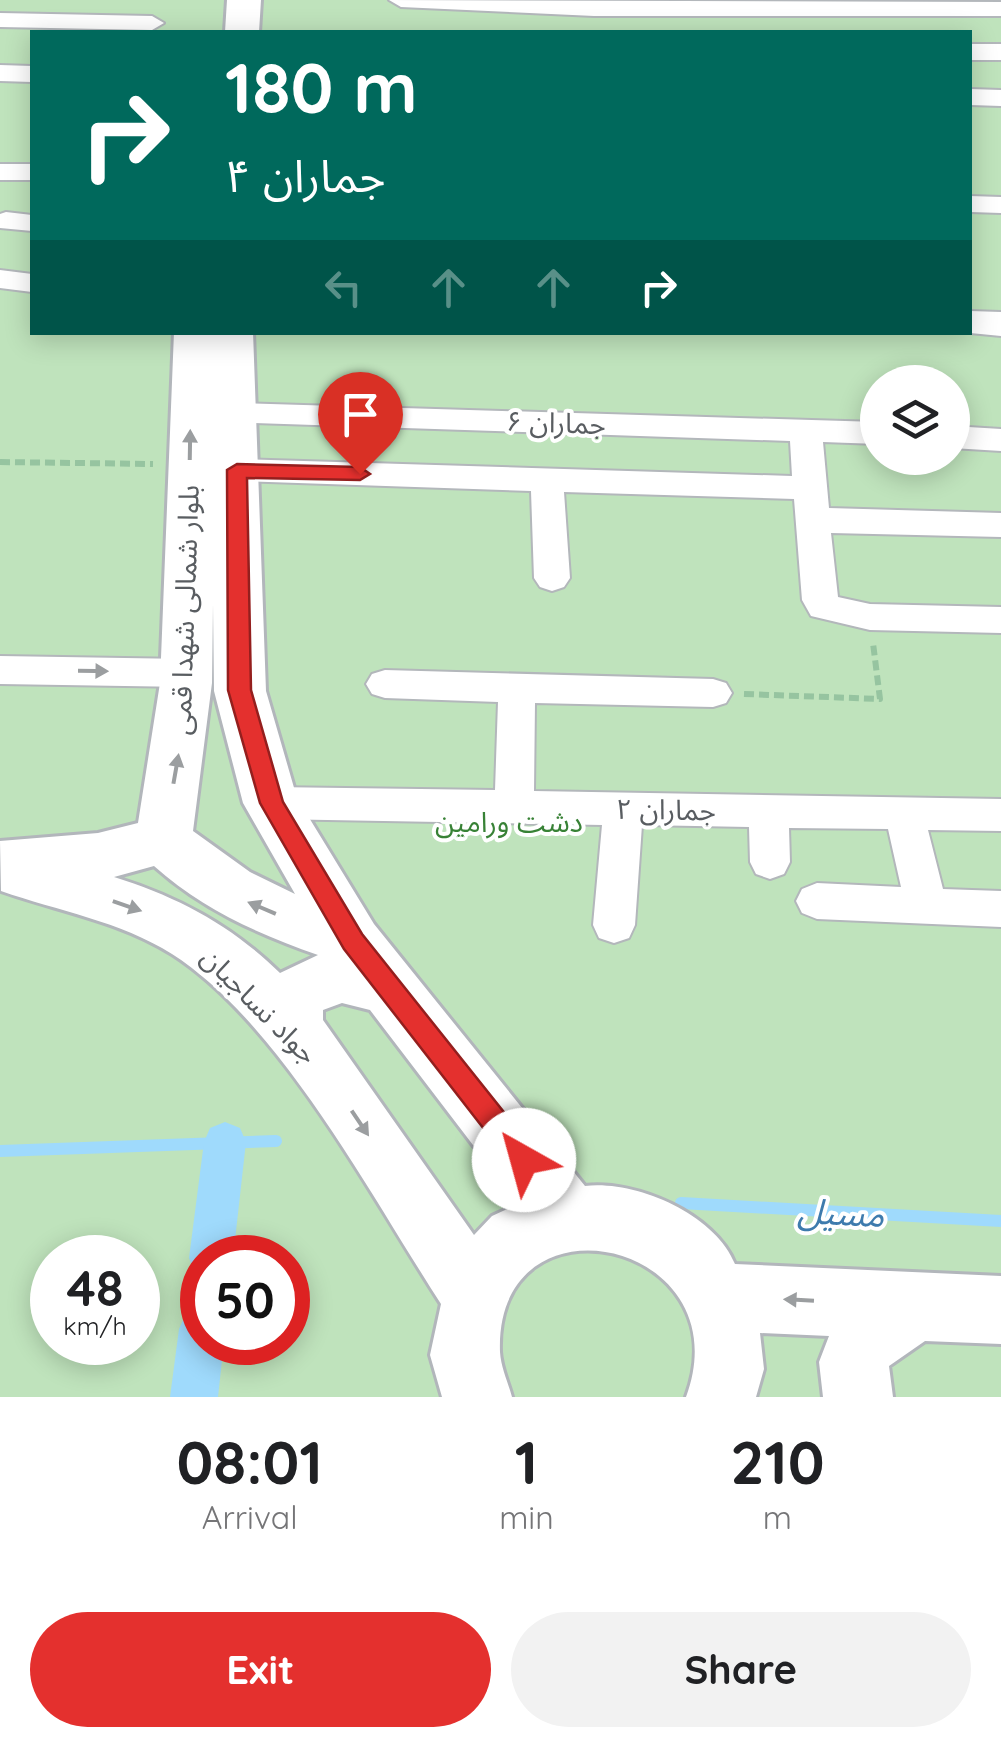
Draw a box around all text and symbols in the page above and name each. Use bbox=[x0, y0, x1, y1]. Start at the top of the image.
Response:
text: 180 m bbox=[225, 43, 418, 131]
icon: right bbox=[60, 70, 190, 200]
text: جماران ۴ bbox=[225, 147, 386, 203]
icon: left bbox=[316, 260, 371, 315]
icon: ahead bbox=[421, 260, 476, 315]
icon: ahead bbox=[526, 260, 581, 315]
icon: right bbox=[631, 260, 686, 315]
map controls bbox=[860, 365, 970, 475]
button: layers bbox=[860, 365, 970, 475]
pin bbox=[318, 372, 403, 475]
icon: arrive bbox=[333, 387, 388, 442]
street label: جماران ۶ bbox=[505, 403, 607, 441]
one-way arrow bbox=[182, 428, 198, 460]
street label: بلوار شمالی شهدا قمی bbox=[162, 484, 206, 736]
one-way arrow bbox=[78, 664, 110, 680]
one-way arrow bbox=[169, 753, 184, 784]
street label: جماران ۲ bbox=[616, 791, 716, 827]
park label: دشت ورامین bbox=[435, 804, 583, 839]
one-way arrow bbox=[112, 900, 142, 915]
one-way arrow bbox=[247, 900, 277, 916]
street label: جواد نساجیان bbox=[194, 939, 326, 1071]
position arrow bbox=[472, 1108, 576, 1212]
one-way arrow bbox=[350, 1110, 369, 1137]
water label: مسیل bbox=[797, 1188, 885, 1236]
speed limit sign: 50 bbox=[180, 1235, 310, 1365]
text: 48 bbox=[67, 1256, 123, 1319]
one-way arrow bbox=[782, 1292, 814, 1308]
text: km/h bbox=[63, 1310, 127, 1341]
text: 08:01 bbox=[176, 1424, 323, 1499]
text: 1 bbox=[515, 1424, 538, 1499]
text: 210 bbox=[730, 1424, 825, 1499]
text: Arrival bbox=[202, 1497, 298, 1537]
text: min bbox=[499, 1497, 554, 1537]
text: m bbox=[763, 1497, 792, 1537]
button: Exit bbox=[30, 1612, 491, 1727]
button: Share bbox=[511, 1612, 971, 1727]

